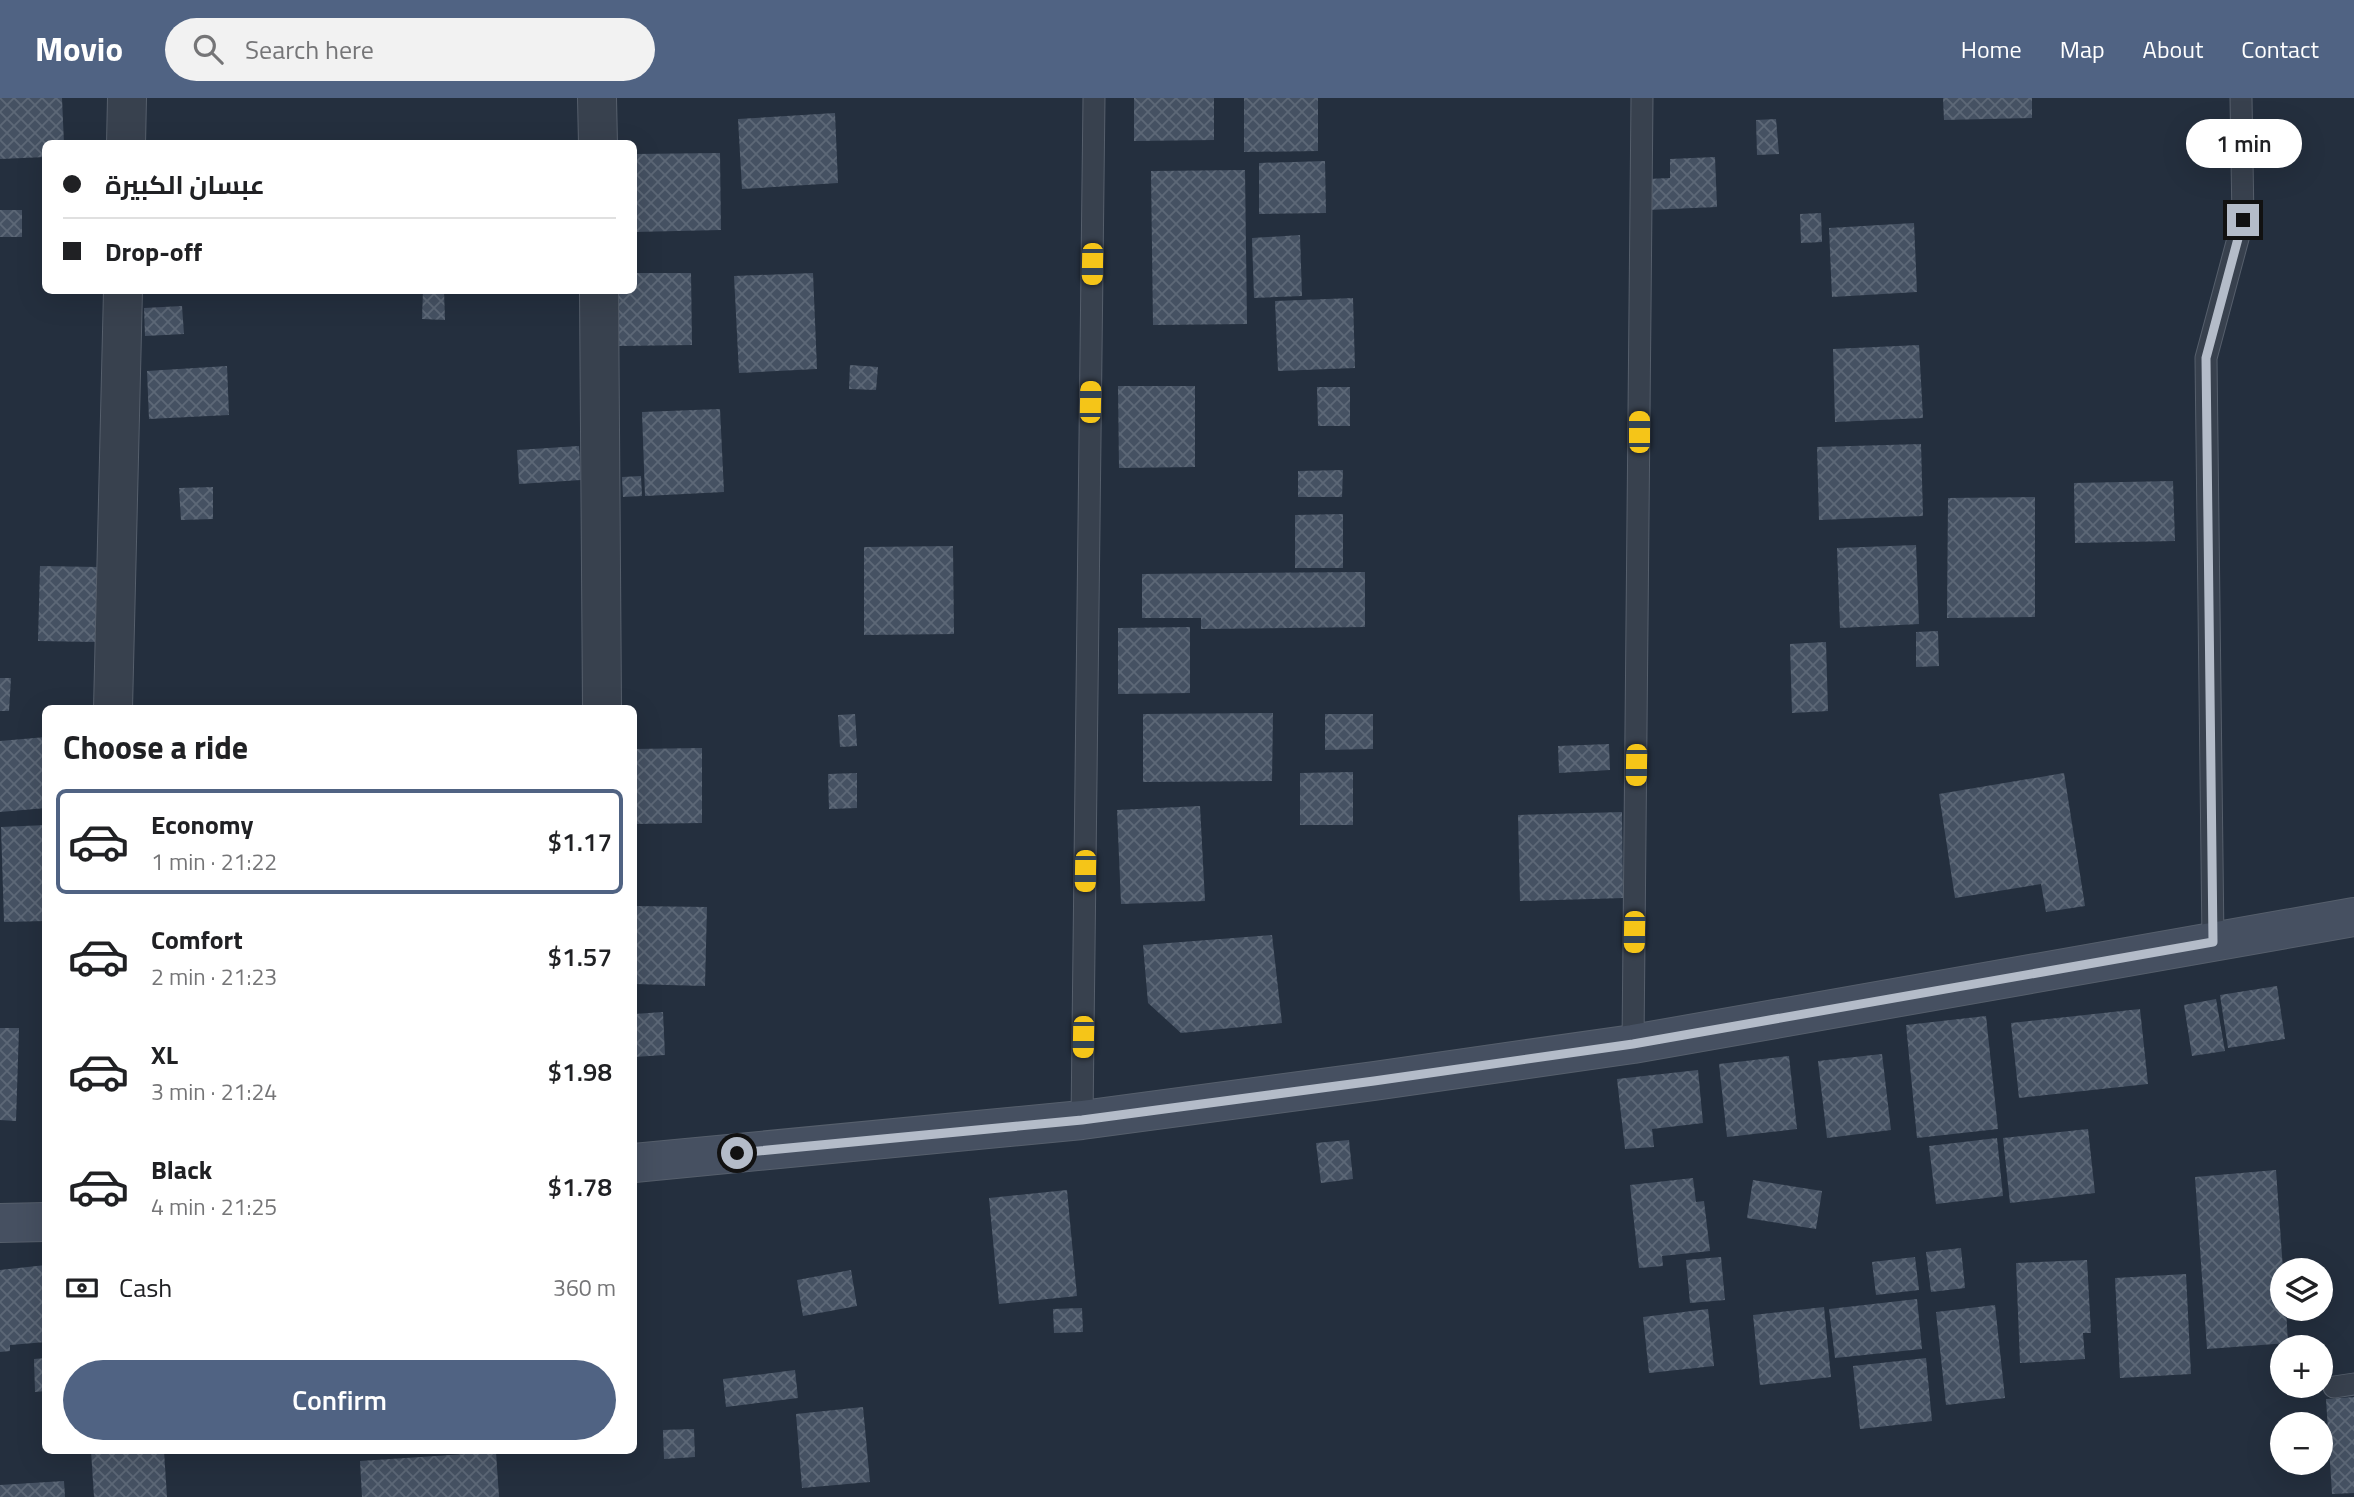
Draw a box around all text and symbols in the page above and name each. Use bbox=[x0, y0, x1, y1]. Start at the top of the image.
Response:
search box bbox=[165, 18, 655, 81]
text: Movio bbox=[35, 24, 123, 74]
icon: search bbox=[189, 30, 227, 68]
text: Search here bbox=[245, 30, 374, 69]
text: Home bbox=[1961, 31, 2022, 67]
text: Map bbox=[2060, 31, 2105, 67]
text: About bbox=[2143, 31, 2203, 67]
text: Contact bbox=[2241, 31, 2319, 67]
callout: 1 min bbox=[2185, 118, 2301, 167]
text: 1 min bbox=[2216, 126, 2272, 161]
text: عبسان الكبيرة bbox=[105, 165, 265, 204]
route end bbox=[2227, 204, 2259, 236]
text: Drop-off bbox=[105, 232, 202, 271]
car bbox=[1082, 243, 1103, 285]
car bbox=[1080, 381, 1101, 423]
car bbox=[1629, 411, 1650, 453]
text: Choose a ride bbox=[63, 723, 248, 771]
car bbox=[1626, 744, 1647, 786]
text: Economy bbox=[151, 805, 253, 844]
icon: car bbox=[67, 810, 130, 873]
text: $1.17 bbox=[548, 822, 612, 861]
text: 1 min · 21:22 bbox=[151, 844, 277, 879]
car bbox=[1075, 850, 1096, 892]
car bbox=[1624, 911, 1645, 953]
text: Comfort bbox=[151, 920, 243, 959]
icon: car bbox=[67, 925, 130, 988]
text: $1.57 bbox=[548, 937, 612, 976]
text: 2 min · 21:23 bbox=[151, 959, 277, 994]
car bbox=[1073, 1016, 1094, 1058]
text: XL bbox=[151, 1035, 178, 1074]
icon: car bbox=[67, 1040, 130, 1103]
text: $1.98 bbox=[548, 1052, 612, 1091]
text: 3 min · 21:24 bbox=[151, 1074, 277, 1109]
route start bbox=[721, 1137, 753, 1169]
text: Black bbox=[151, 1150, 212, 1189]
icon: car bbox=[67, 1155, 130, 1218]
text: $1.78 bbox=[548, 1167, 612, 1206]
text: 4 min · 21:25 bbox=[151, 1189, 277, 1224]
map controls bbox=[2270, 1258, 2333, 1475]
button: layers bbox=[2270, 1258, 2333, 1321]
text: Cash bbox=[119, 1268, 172, 1307]
icon: cash bbox=[63, 1269, 101, 1307]
text: 360 m bbox=[553, 1270, 616, 1305]
button: + bbox=[2270, 1335, 2333, 1398]
button: Confirm bbox=[63, 1360, 616, 1440]
button: − bbox=[2270, 1412, 2333, 1475]

